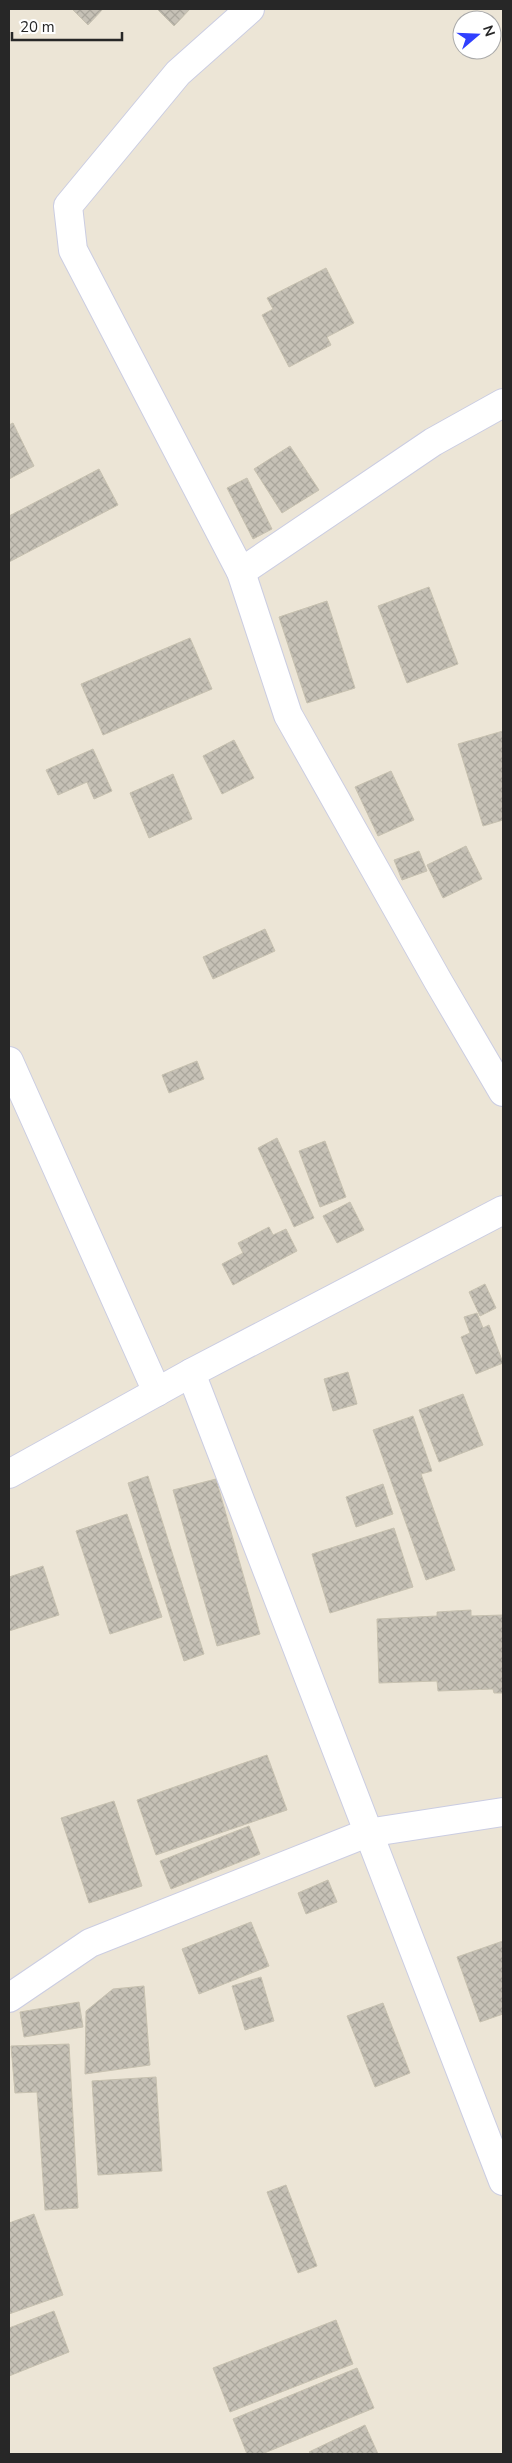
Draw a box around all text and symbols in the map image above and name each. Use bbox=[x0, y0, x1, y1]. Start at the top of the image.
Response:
scale bar bbox=[12, 10, 122, 42]
north arrow bbox=[452, 10, 502, 60]
text: 20 m bbox=[20, 17, 55, 37]
text: N bbox=[478, 23, 500, 39]

